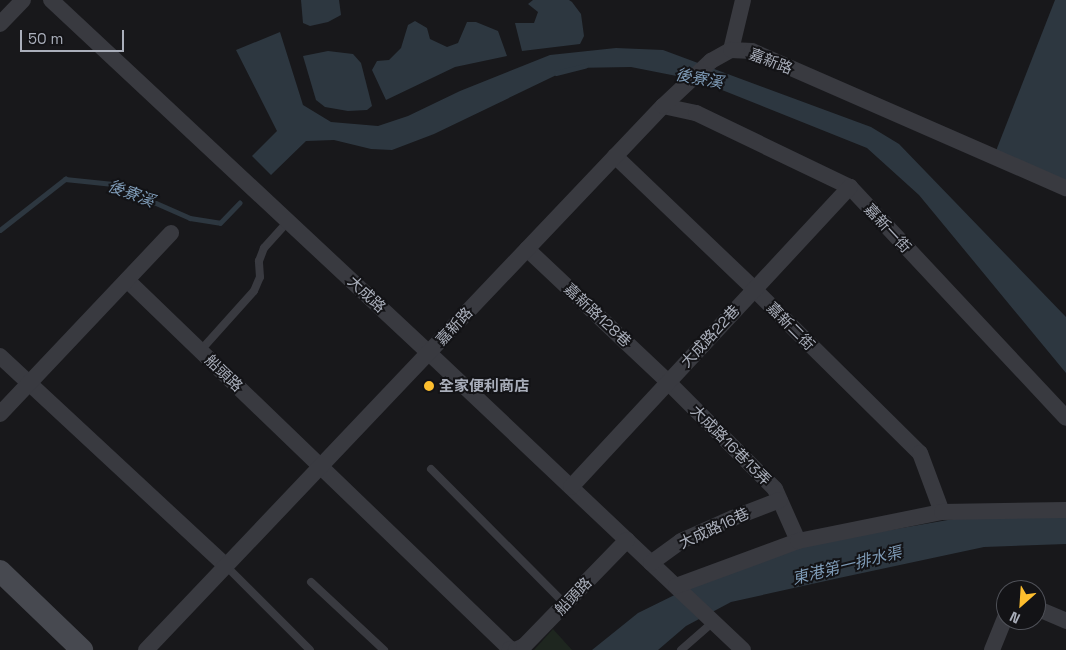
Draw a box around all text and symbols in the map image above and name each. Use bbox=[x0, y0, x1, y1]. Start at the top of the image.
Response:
scale bar bbox=[22, 20, 126, 52]
text: 50 m bbox=[28, 29, 63, 48]
street label: 嘉新路 bbox=[747, 45, 795, 77]
water label: 後寮溪 bbox=[674, 65, 724, 93]
water label: 後寮溪 bbox=[105, 176, 157, 212]
street label: 嘉新一街 bbox=[861, 200, 915, 256]
street label: 大成路 bbox=[344, 272, 390, 316]
street label: 嘉新路128巷 bbox=[561, 280, 635, 350]
street label: 嘉新二街 bbox=[763, 298, 819, 354]
street label: 大成路22巷 bbox=[677, 301, 743, 371]
street label: 嘉新路 bbox=[432, 303, 476, 349]
street label: 船頭路 bbox=[202, 351, 246, 395]
place label: 全家便利商店 bbox=[439, 377, 529, 395]
marker: 全家便利商店 bbox=[423, 380, 435, 392]
street label: 大成路16巷13弄 bbox=[687, 401, 775, 489]
street label: 大成路16巷 bbox=[676, 504, 752, 552]
water label: 東港第一排水渠 bbox=[790, 543, 904, 589]
street label: 船頭路 bbox=[551, 574, 595, 618]
north arrow bbox=[996, 580, 1046, 630]
text: N bbox=[1007, 607, 1023, 628]

